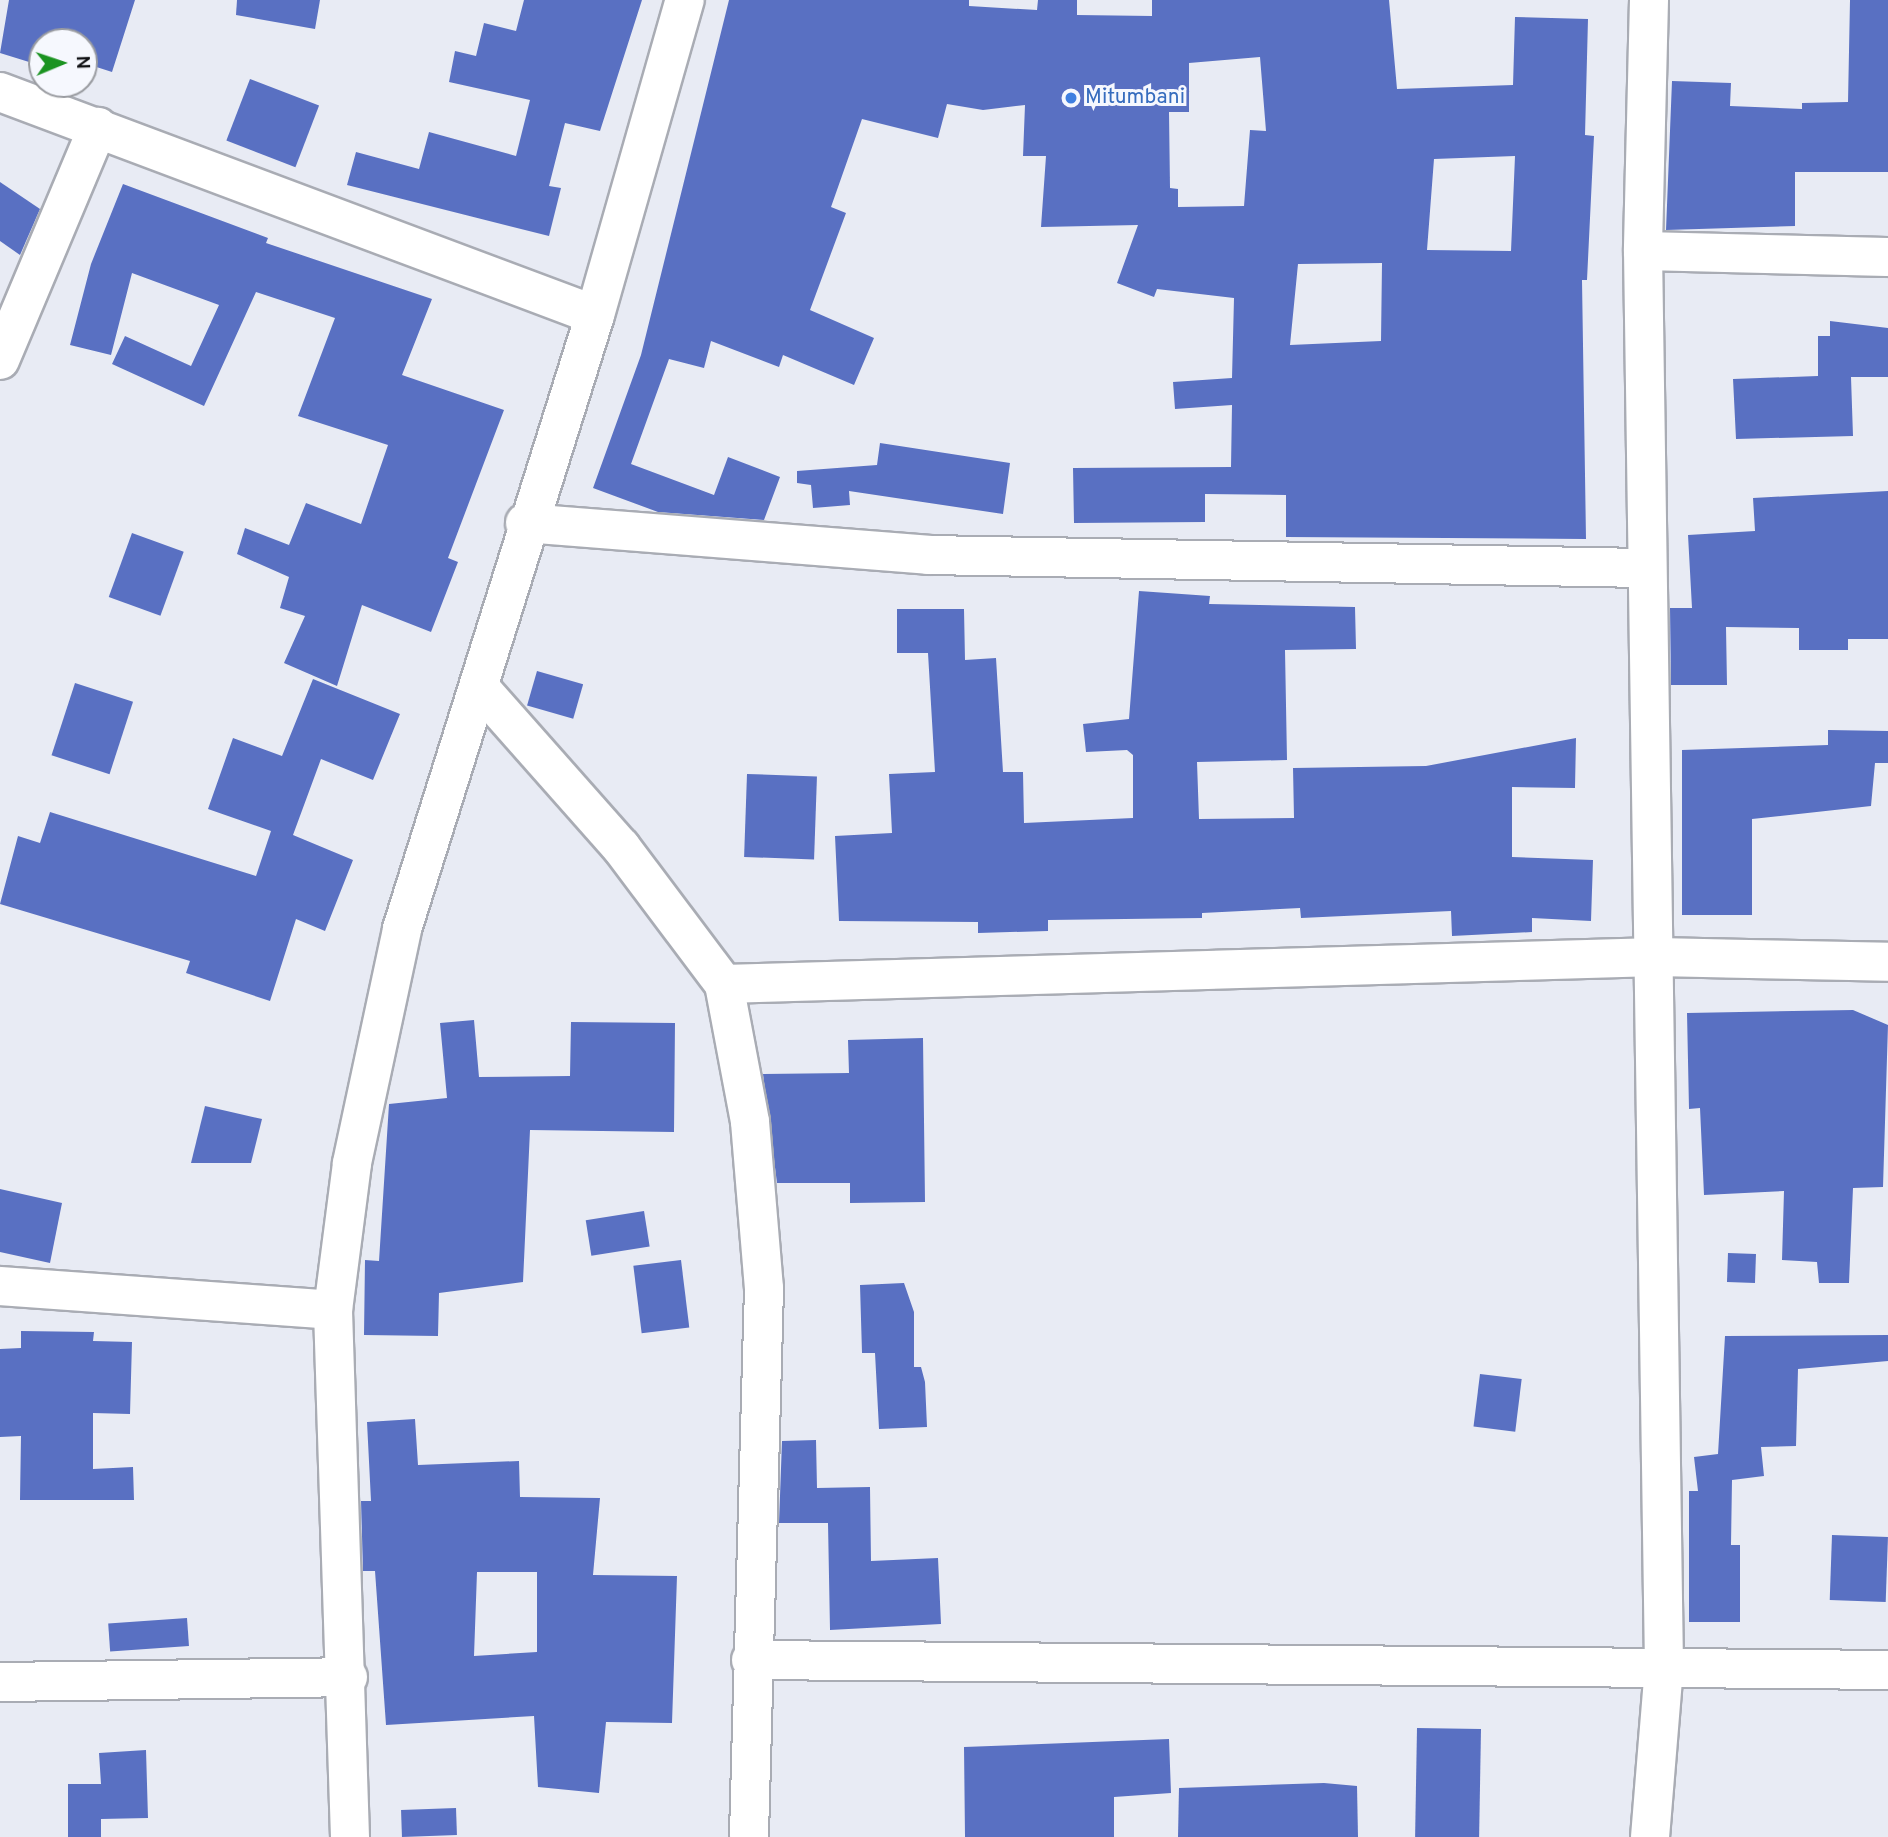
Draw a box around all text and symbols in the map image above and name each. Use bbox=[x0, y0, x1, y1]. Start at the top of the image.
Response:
north arrow bbox=[28, 28, 98, 98]
text: N bbox=[70, 55, 94, 70]
place label: Mitumbani bbox=[1085, 85, 1185, 111]
marker: Mitumbani bbox=[1063, 90, 1079, 106]

